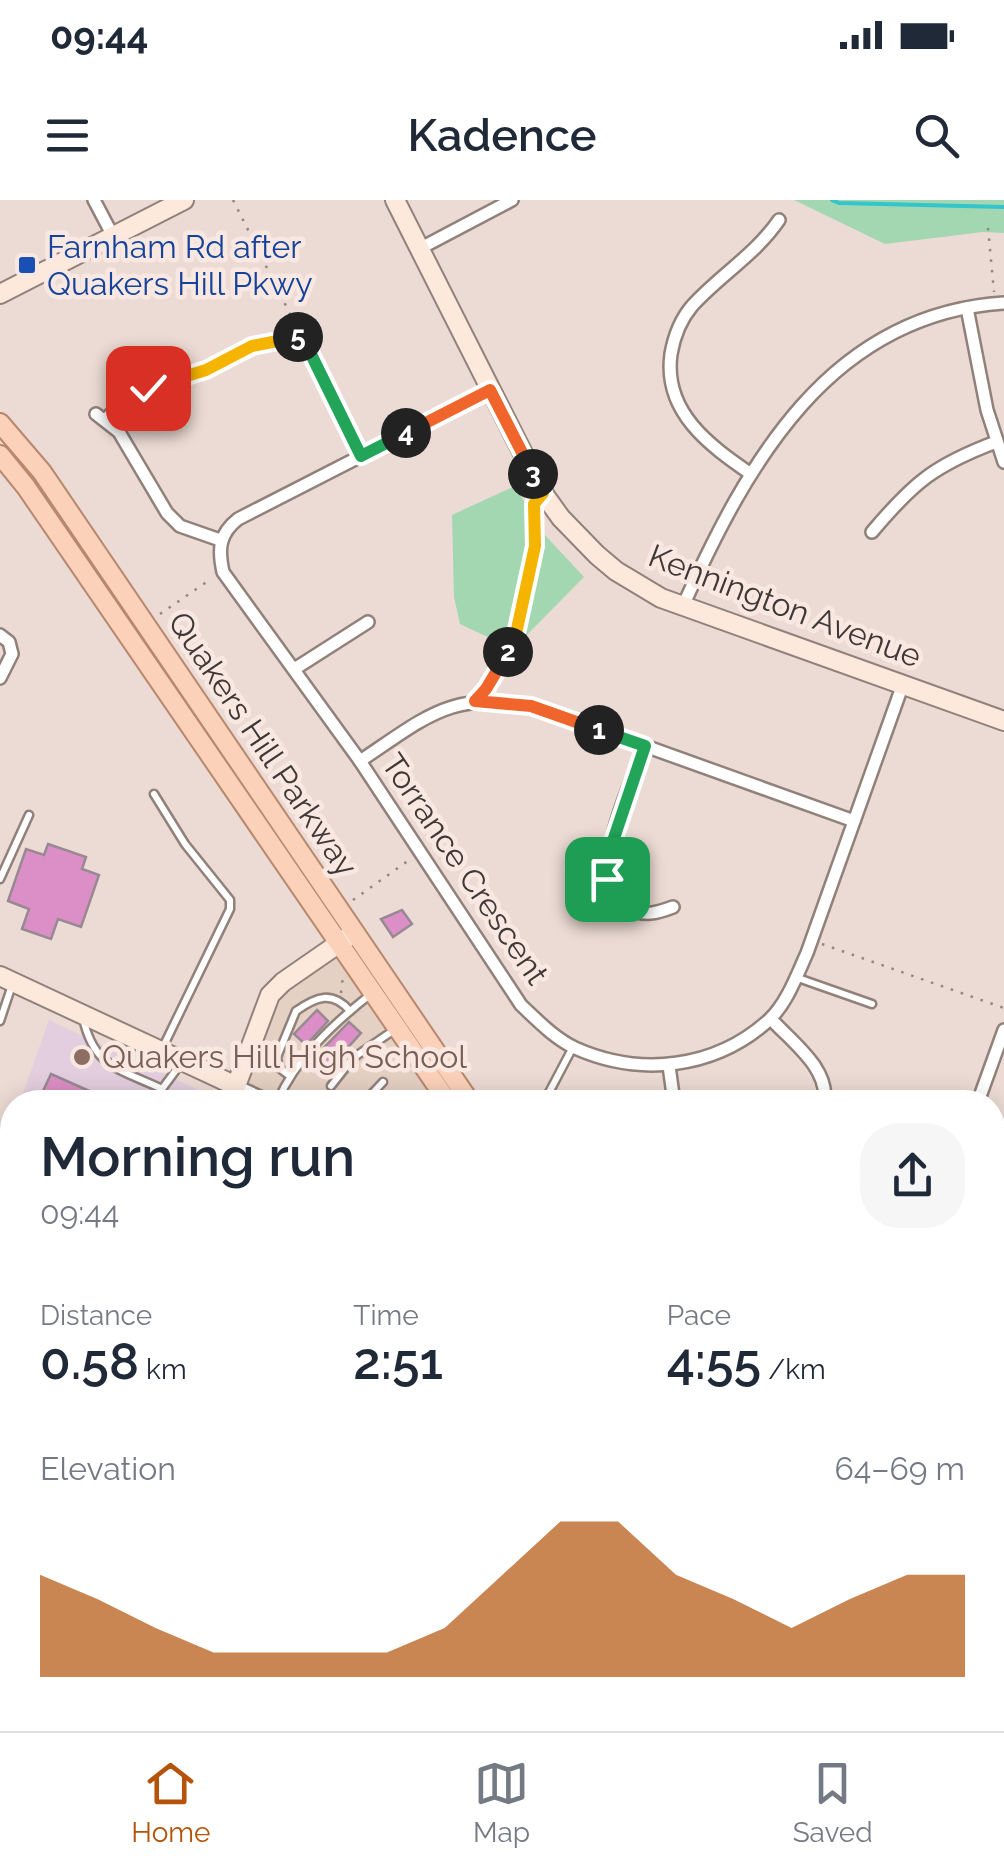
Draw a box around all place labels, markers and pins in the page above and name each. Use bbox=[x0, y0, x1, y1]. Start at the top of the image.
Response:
place label: Farnham Rd after Quakers Hill Pkwy bbox=[47, 228, 313, 302]
marker: Farnham Rd after Quakers Hill Pkwy bbox=[16, 254, 38, 276]
pin: 5 bbox=[273, 312, 323, 362]
pin bbox=[106, 346, 191, 431]
pin: 4 bbox=[381, 408, 431, 458]
pin: 3 bbox=[508, 449, 558, 499]
pin: 2 bbox=[483, 627, 533, 677]
pin: 1 bbox=[574, 705, 624, 755]
pin bbox=[565, 837, 650, 922]
place label: Quakers Hill High School bbox=[102, 1038, 467, 1075]
marker: Quakers Hill High School bbox=[71, 1046, 93, 1068]

